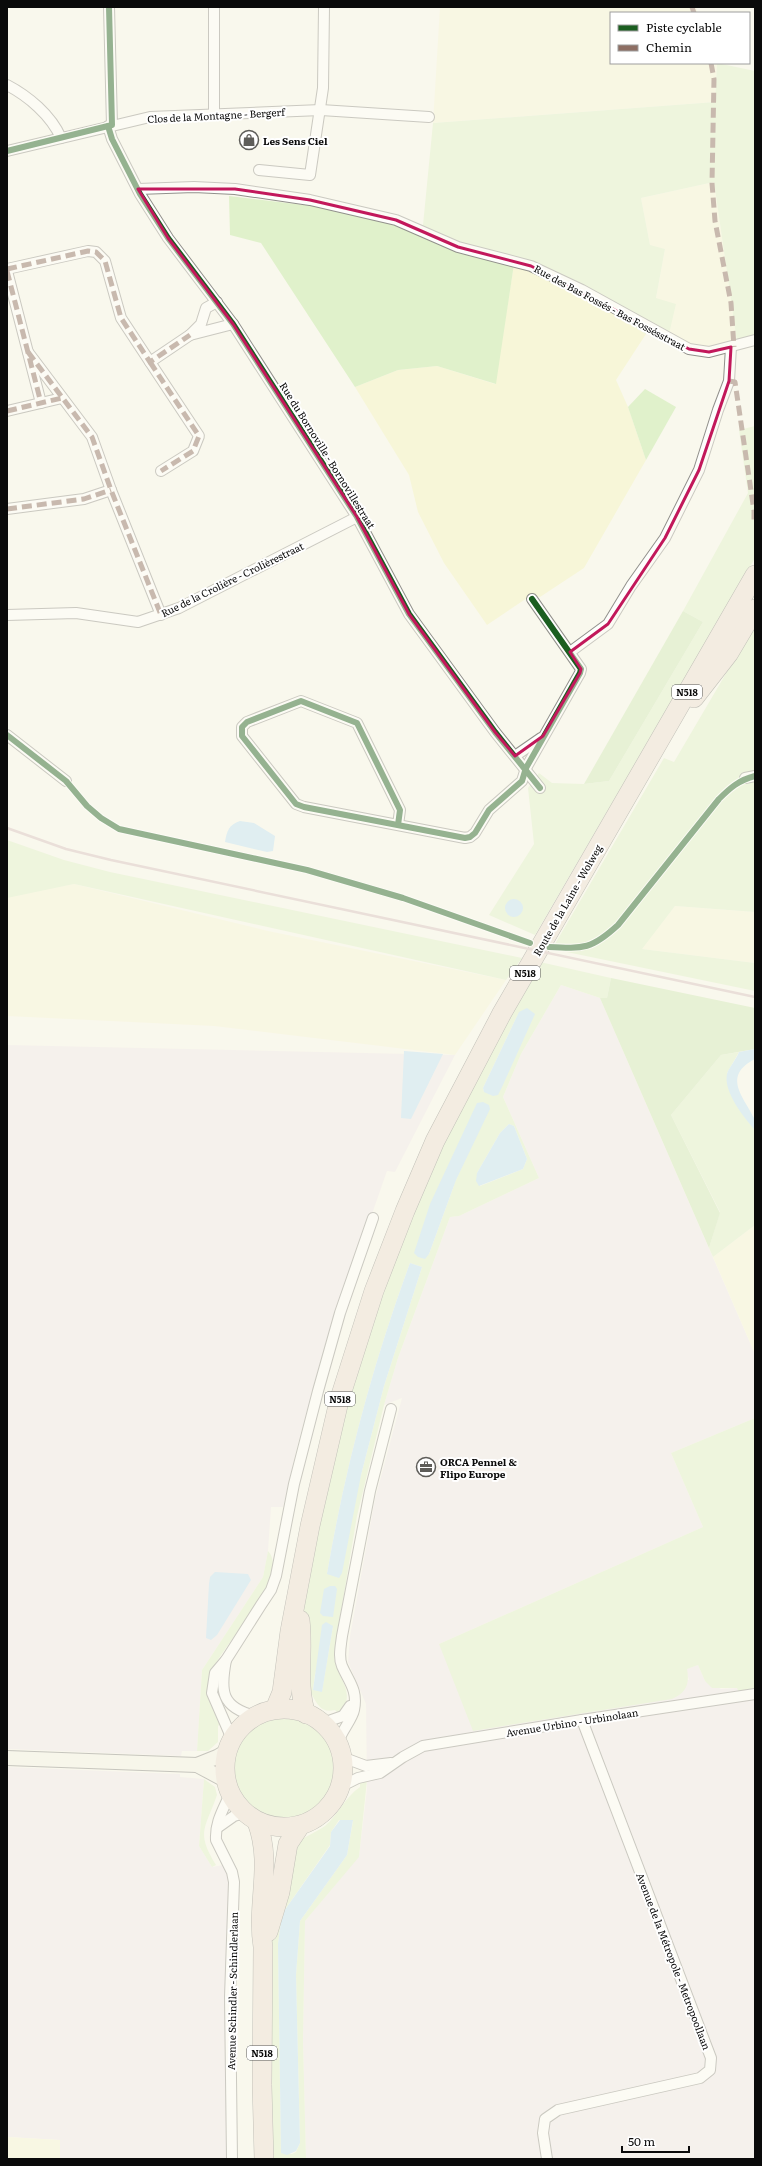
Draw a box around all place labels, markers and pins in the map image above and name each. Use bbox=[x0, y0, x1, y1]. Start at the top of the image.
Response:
shop icon: Les Sens Ciel bbox=[238, 129, 260, 151]
place label: Les Sens Ciel bbox=[263, 133, 328, 148]
place label: ORCA Pennel & Flipo Europe bbox=[440, 1454, 517, 1481]
office icon: ORCA Pennel & Flipo Europe bbox=[415, 1456, 437, 1478]

